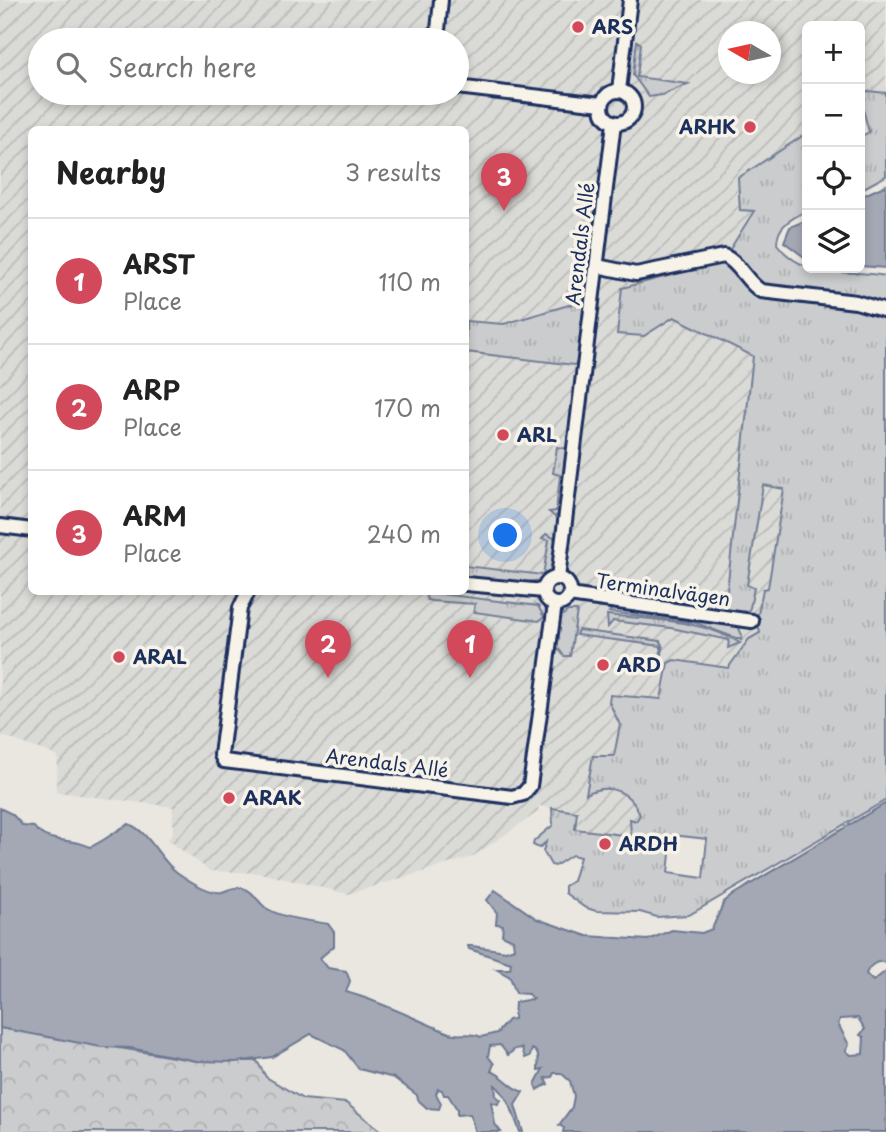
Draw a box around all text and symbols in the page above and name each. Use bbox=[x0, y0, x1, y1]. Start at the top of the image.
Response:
place label: ARS bbox=[592, 12, 633, 40]
marker: ARS bbox=[570, 19, 586, 35]
north arrow bbox=[718, 21, 781, 84]
map controls bbox=[802, 21, 865, 273]
button: + bbox=[802, 21, 865, 84]
search box bbox=[28, 28, 469, 105]
text: Search here bbox=[108, 47, 257, 86]
icon: search bbox=[52, 48, 90, 86]
button: − bbox=[802, 84, 865, 147]
place label: ARHK bbox=[678, 112, 736, 140]
marker: ARHK bbox=[742, 119, 758, 135]
button: locate bbox=[802, 147, 865, 210]
text: Nearby bbox=[56, 149, 166, 194]
pin: 3 bbox=[481, 153, 527, 211]
text: 3 results bbox=[345, 154, 441, 189]
street label: Arendals Allé bbox=[558, 181, 600, 307]
button: layers bbox=[802, 210, 865, 273]
text: ARST bbox=[123, 244, 195, 283]
text: 1 bbox=[74, 264, 85, 299]
text: 110 m bbox=[379, 264, 441, 299]
text: Place bbox=[123, 283, 182, 318]
text: ARP bbox=[123, 370, 180, 409]
text: 2 bbox=[71, 390, 87, 425]
text: 170 m bbox=[374, 390, 441, 425]
text: Place bbox=[123, 409, 182, 444]
place label: ARL bbox=[517, 420, 557, 448]
marker: ARL bbox=[495, 427, 511, 443]
text: ARM bbox=[123, 496, 187, 535]
text: 3 bbox=[71, 516, 87, 551]
text: 240 m bbox=[367, 516, 441, 551]
your location bbox=[488, 518, 522, 552]
text: Place bbox=[123, 535, 182, 570]
street label: Terminalvägen bbox=[594, 566, 732, 612]
pin: 2 bbox=[305, 620, 351, 678]
pin: 1 bbox=[447, 620, 493, 678]
place label: ARAL bbox=[132, 642, 187, 670]
marker: ARAL bbox=[111, 649, 127, 665]
place label: ARD bbox=[617, 650, 661, 678]
marker: ARD bbox=[595, 657, 611, 673]
street label: Arendals Allé bbox=[324, 741, 450, 783]
place label: ARAK bbox=[243, 783, 302, 811]
marker: ARAK bbox=[221, 790, 237, 806]
place label: ARDH bbox=[618, 829, 678, 857]
marker: ARDH bbox=[597, 836, 613, 852]

